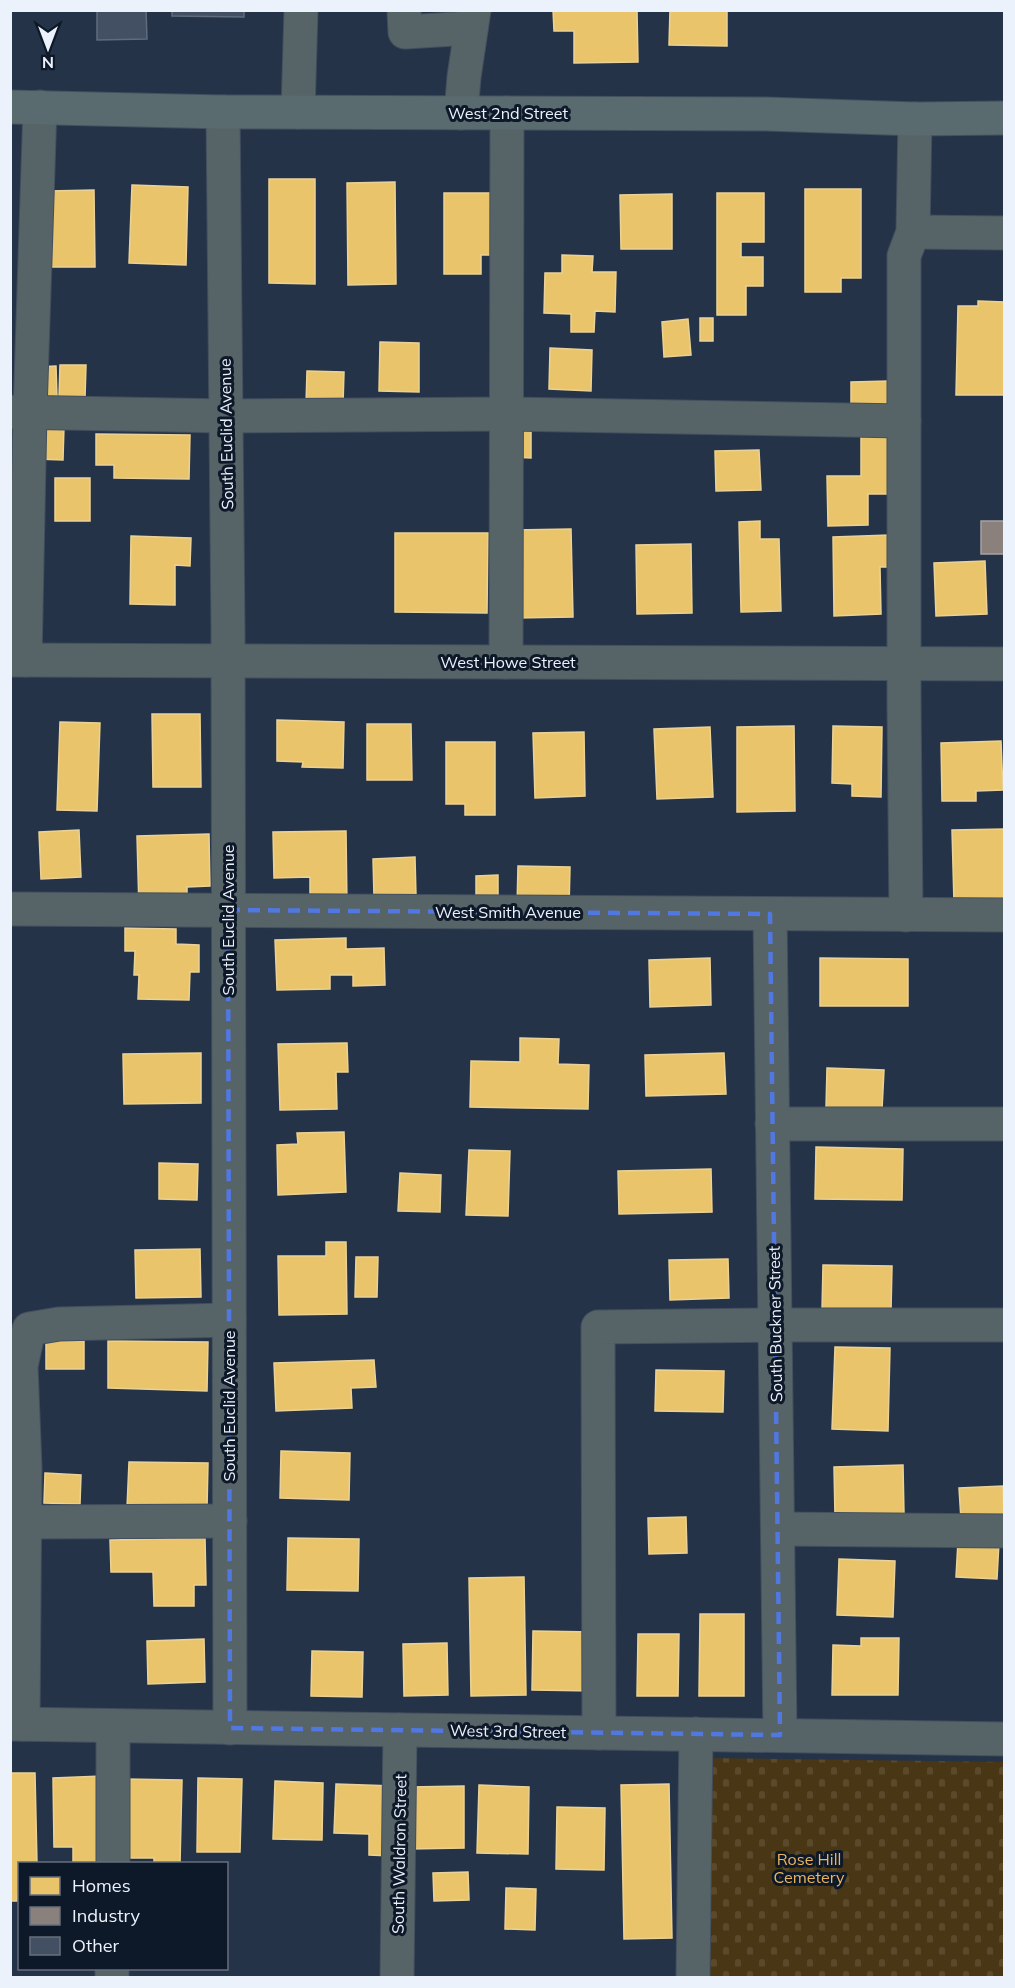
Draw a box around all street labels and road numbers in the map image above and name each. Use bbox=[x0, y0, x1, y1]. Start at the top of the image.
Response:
street label: West 2nd Street bbox=[448, 103, 568, 123]
street label: South Euclid Avenue bbox=[215, 358, 237, 510]
street label: West Howe Street bbox=[440, 652, 576, 672]
street label: South Euclid Avenue bbox=[218, 844, 238, 996]
street label: West Smith Avenue bbox=[435, 902, 581, 922]
street label: South Buckner Street bbox=[764, 1245, 786, 1402]
street label: South Euclid Avenue bbox=[219, 1330, 239, 1482]
street label: West 3rd Street bbox=[450, 1720, 567, 1742]
street label: South Waldron Street bbox=[388, 1773, 410, 1934]

